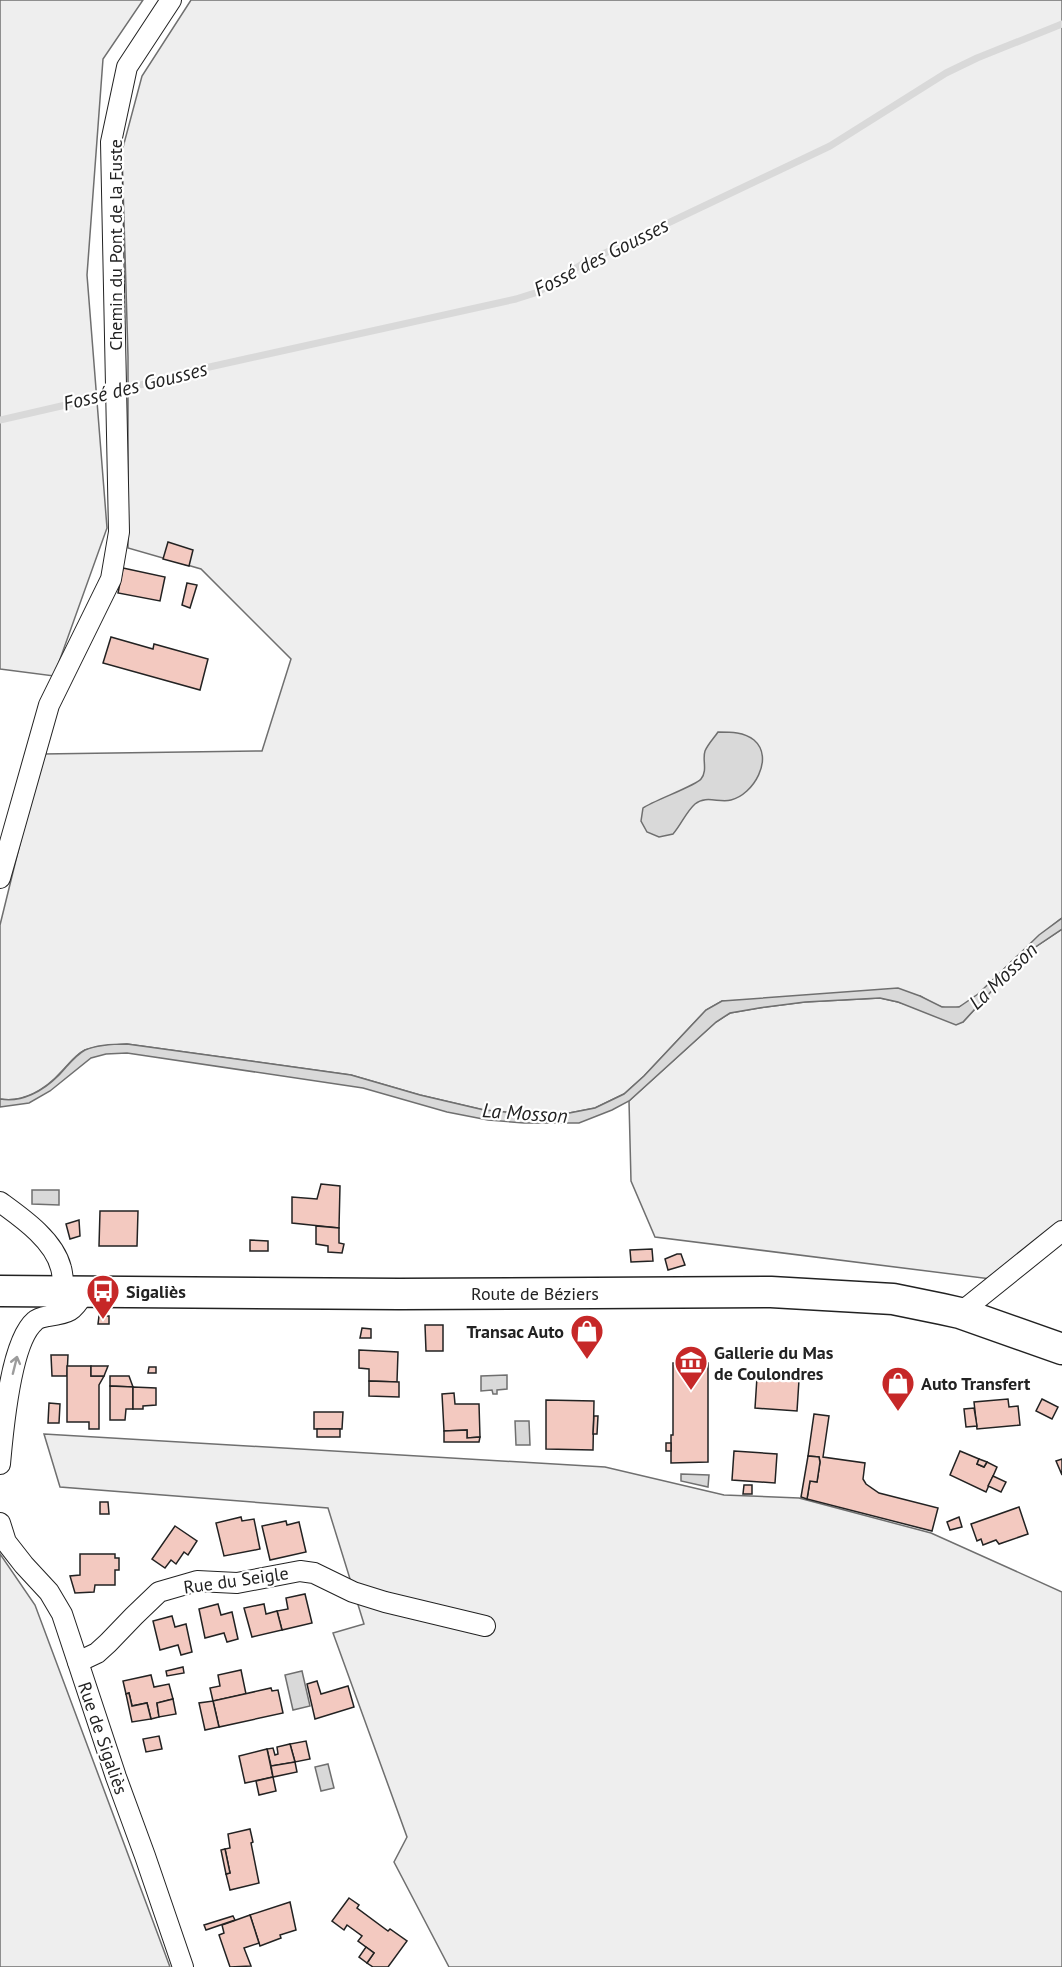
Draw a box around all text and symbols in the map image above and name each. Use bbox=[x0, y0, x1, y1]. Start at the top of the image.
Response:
street label: Chemin du Pont de la Fuste bbox=[104, 139, 127, 351]
water label: Fossé des Gousses bbox=[529, 212, 673, 302]
water label: Fossé des Gousses bbox=[60, 355, 210, 417]
water label: La Mosson bbox=[963, 937, 1043, 1015]
water label: La Mosson bbox=[481, 1097, 569, 1129]
bus stop icon: Sigaliès bbox=[85, 1273, 121, 1320]
place label: Sigaliès bbox=[126, 1280, 186, 1303]
street label: Route de Béziers bbox=[471, 1282, 599, 1305]
shop icon: Transac Auto bbox=[569, 1313, 605, 1360]
place label: Transac Auto bbox=[466, 1320, 564, 1343]
place label: Gallerie du Mas de Coulondres bbox=[714, 1341, 834, 1385]
museum icon: Gallerie du Mas de Coulondres bbox=[673, 1344, 709, 1391]
one-way arrow bbox=[9, 1355, 21, 1374]
shop icon: Auto Transfert bbox=[880, 1365, 916, 1412]
place label: Auto Transfert bbox=[921, 1372, 1031, 1395]
street label: Rue du Seigle bbox=[182, 1561, 290, 1599]
street label: Rue de Sigaliès bbox=[73, 1679, 133, 1797]

